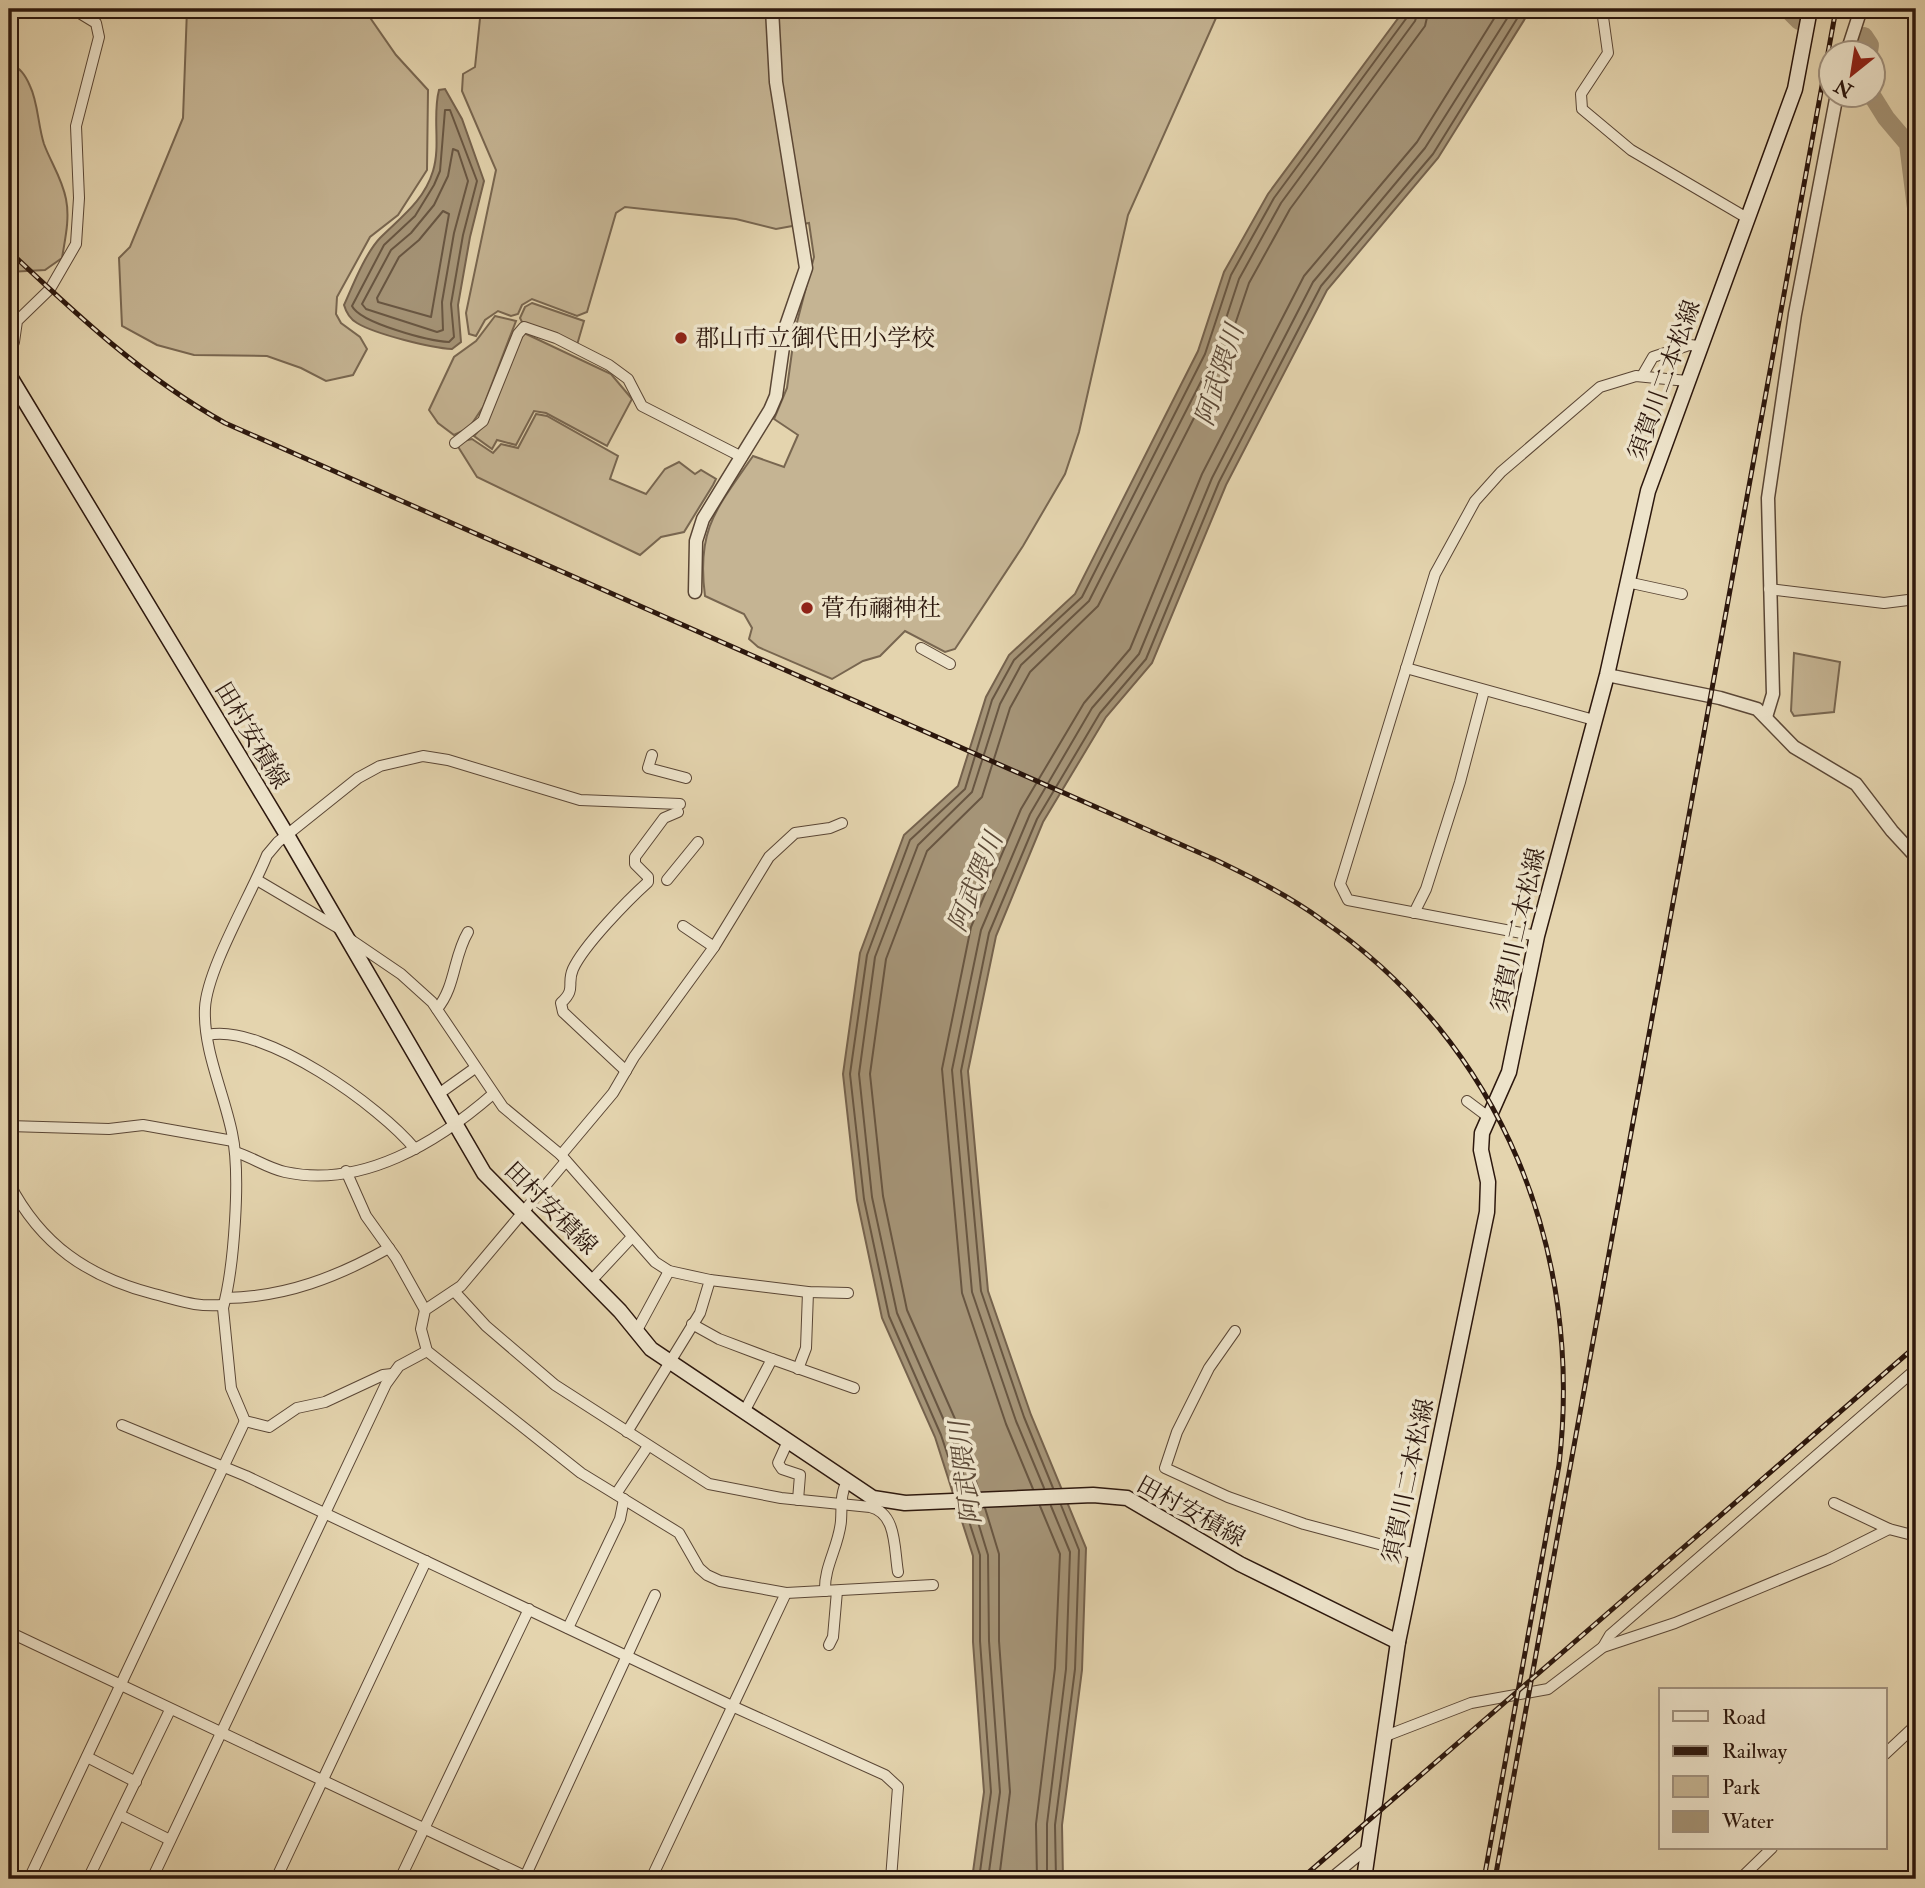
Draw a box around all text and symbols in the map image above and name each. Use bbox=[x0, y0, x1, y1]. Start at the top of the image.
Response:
north arrow bbox=[1816, 38, 1886, 108]
text: N bbox=[1830, 73, 1858, 103]
street label: 須賀川二本松線 bbox=[1621, 296, 1708, 464]
water label: 阿武隈川 bbox=[1189, 318, 1252, 430]
place label: 郡山市立御代田小学校 bbox=[695, 323, 935, 354]
marker: 郡山市立御代田小学校 bbox=[673, 330, 689, 346]
place label: 菅布禰神社 bbox=[821, 593, 941, 624]
marker: 菅布禰神社 bbox=[799, 600, 815, 616]
street label: 田村安積線 bbox=[207, 676, 296, 795]
water label: 阿武隈川 bbox=[942, 825, 1011, 937]
street label: 須賀川二本松線 bbox=[1484, 845, 1552, 1015]
street label: 田村安積線 bbox=[497, 1155, 604, 1262]
street label: 須賀川二本松線 bbox=[1376, 1396, 1441, 1566]
water label: 阿武隈川 bbox=[943, 1416, 988, 1526]
street label: 田村安積線 bbox=[1131, 1469, 1251, 1554]
legend bbox=[1659, 1688, 1886, 1850]
text: Road bbox=[1722, 1704, 1767, 1731]
text: Railway bbox=[1722, 1738, 1788, 1765]
text: Park bbox=[1722, 1774, 1760, 1801]
text: Water bbox=[1721, 1808, 1774, 1835]

